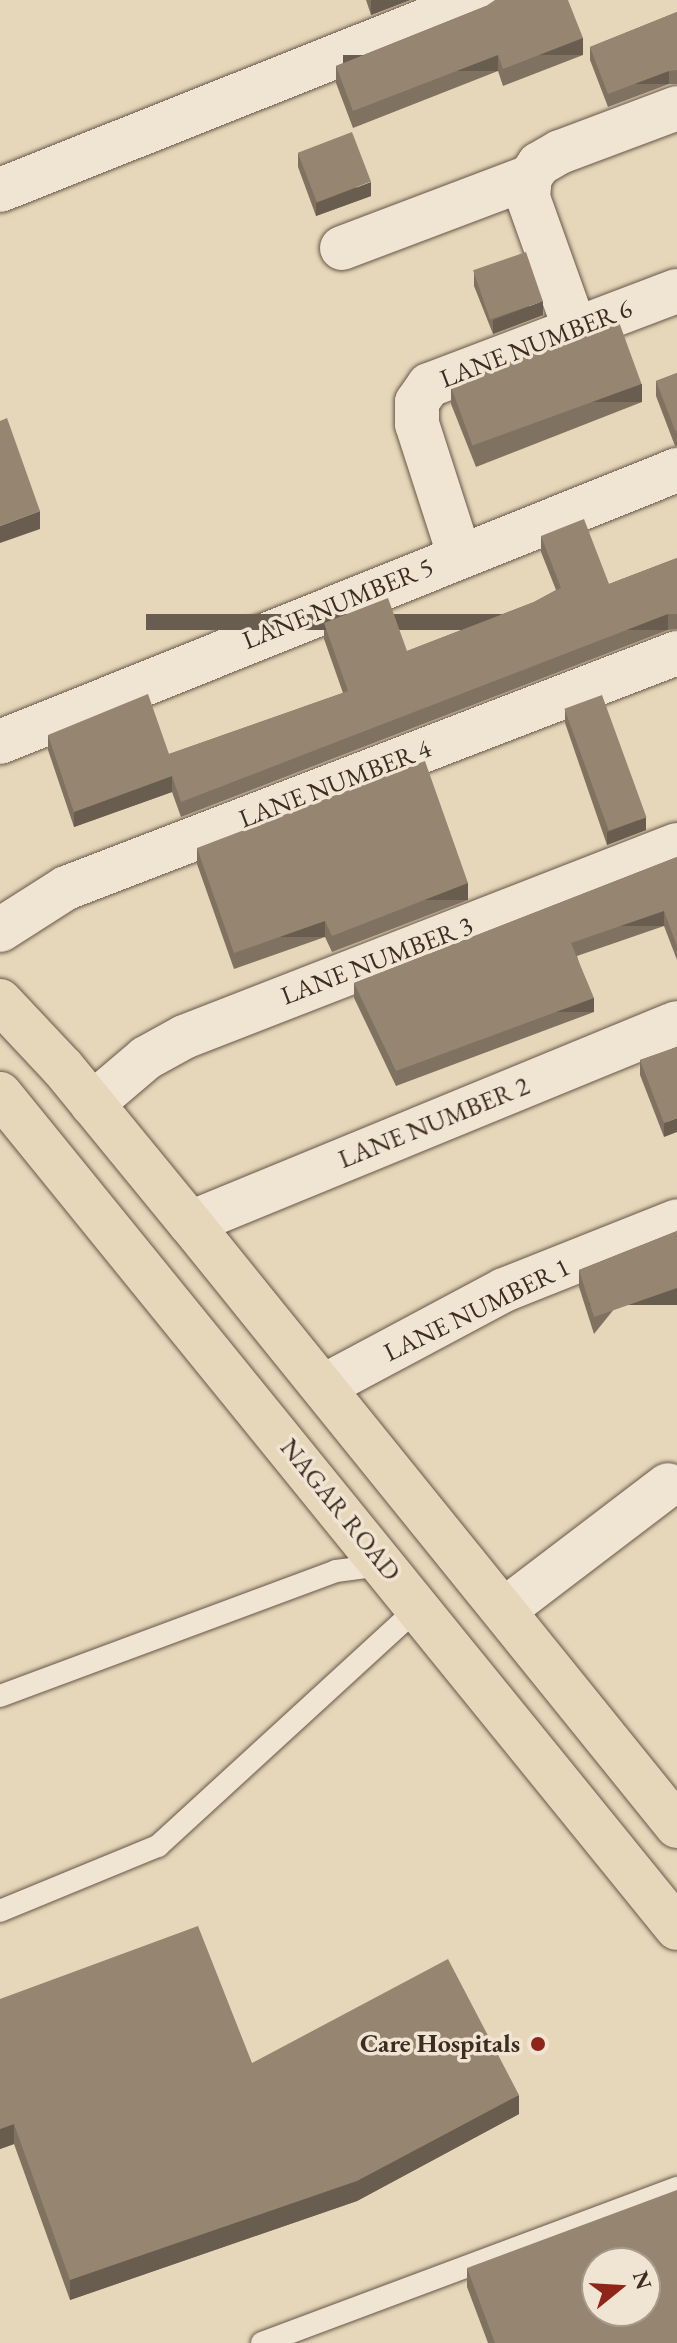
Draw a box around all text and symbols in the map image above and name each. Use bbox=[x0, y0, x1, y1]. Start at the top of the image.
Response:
street label: LANE NUMBER 6 bbox=[436, 293, 636, 395]
street label: LANE NUMBER 5 bbox=[238, 552, 438, 656]
street label: LANE NUMBER 4 bbox=[235, 733, 435, 835]
street label: LANE NUMBER 3 bbox=[277, 910, 477, 1012]
street label: LANE NUMBER 2 bbox=[334, 1071, 534, 1175]
street label: LANE NUMBER 1 bbox=[379, 1251, 575, 1369]
street label: NAGAR ROAD bbox=[273, 1433, 407, 1587]
place label: Care Hospitals bbox=[360, 2028, 520, 2060]
marker: Care Hospitals bbox=[527, 2033, 549, 2055]
north arrow bbox=[581, 2247, 661, 2327]
text: N bbox=[626, 2267, 659, 2293]

